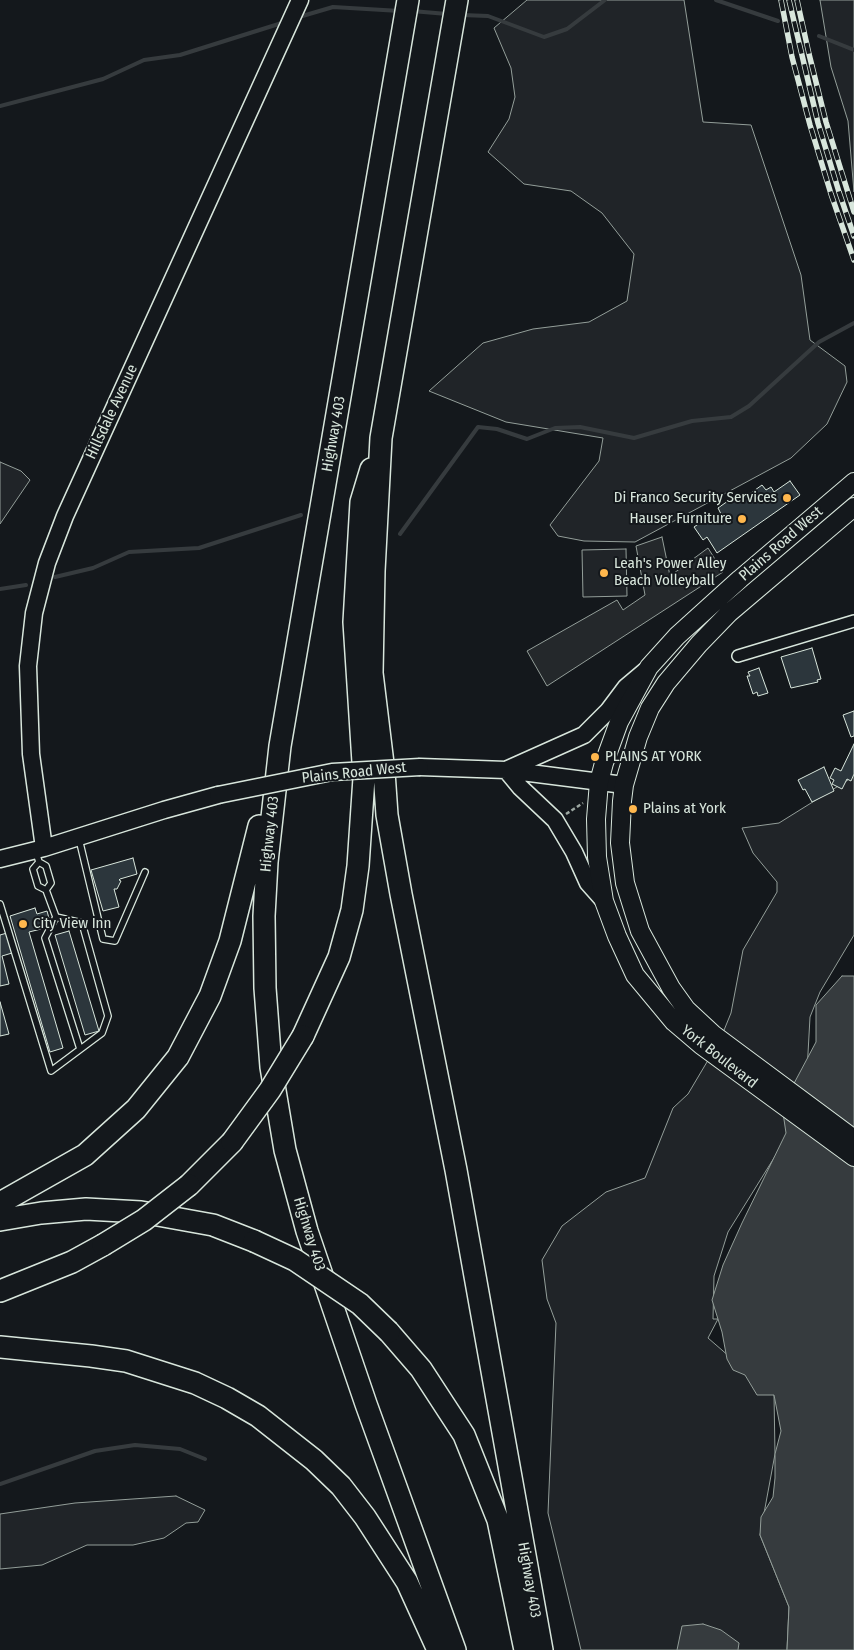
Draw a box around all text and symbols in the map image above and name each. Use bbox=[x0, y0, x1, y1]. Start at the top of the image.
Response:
street label: Hillsdale Avenue bbox=[82, 362, 142, 462]
street label: Highway 403 bbox=[318, 395, 350, 473]
place label: Di Franco Security Services bbox=[614, 489, 777, 507]
marker: Di Franco Security Services bbox=[781, 492, 793, 504]
street label: Plains Road West bbox=[735, 503, 827, 585]
place label: Hauser Furniture bbox=[629, 510, 732, 528]
marker: Hauser Furniture bbox=[736, 513, 748, 525]
place label: Leah's Power Alley Beach Volleyball bbox=[614, 555, 727, 590]
marker: Leah's Power Alley Beach Volleyball bbox=[598, 567, 610, 579]
place label: PLAINS AT YORK bbox=[605, 748, 702, 766]
marker: PLAINS AT YORK bbox=[589, 751, 601, 763]
street label: Plains Road West bbox=[301, 759, 407, 787]
street label: Highway 403 bbox=[257, 795, 283, 873]
place label: Plains at York bbox=[643, 800, 726, 818]
marker: Plains at York bbox=[627, 803, 639, 815]
place label: City View Inn bbox=[33, 915, 111, 933]
marker: City View Inn bbox=[17, 918, 29, 930]
street label: York Boulevard bbox=[677, 1022, 761, 1092]
street label: Highway 403 bbox=[289, 1195, 329, 1273]
street label: Highway 403 bbox=[513, 1541, 545, 1619]

